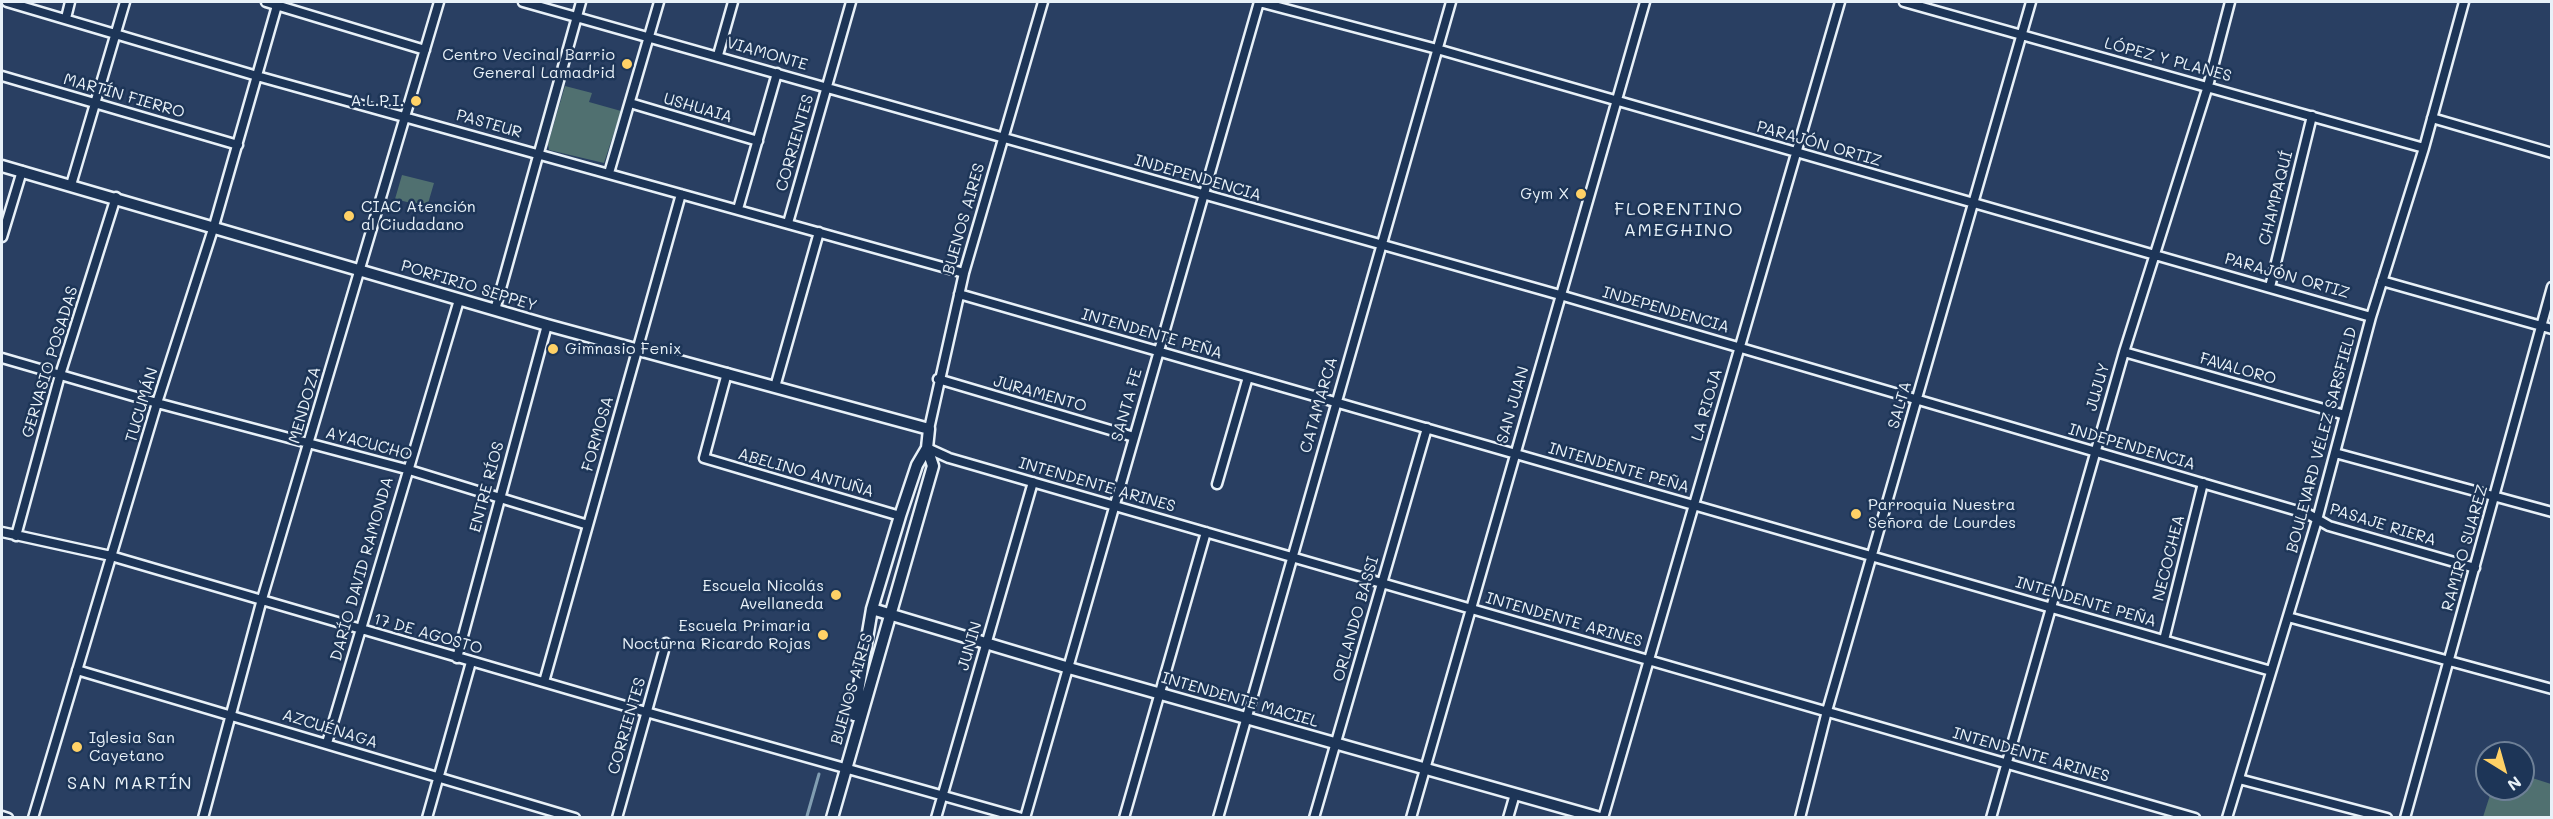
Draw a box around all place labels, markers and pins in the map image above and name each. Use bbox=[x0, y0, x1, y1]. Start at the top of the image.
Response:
place label: Centro Vecinal Barrio General Lamadrid bbox=[442, 45, 615, 83]
marker: Centro Vecinal Barrio General Lamadrid bbox=[620, 57, 634, 71]
place label: A.L.P.I. bbox=[350, 91, 404, 111]
marker: A.L.P.I. bbox=[409, 94, 423, 108]
place label: Gym X bbox=[1520, 184, 1569, 204]
marker: Gym X bbox=[1574, 187, 1588, 201]
place label: CIAC Atención al Ciudadano bbox=[361, 197, 476, 235]
marker: CIAC Atención al Ciudadano bbox=[342, 209, 356, 223]
place label: Gimnasio Fenix bbox=[565, 339, 681, 359]
marker: Gimnasio Fenix bbox=[546, 342, 560, 356]
place label: Parroquia Nuestra Señora de Lourdes bbox=[1868, 495, 2016, 533]
marker: Parroquia Nuestra Señora de Lourdes bbox=[1849, 507, 1863, 521]
place label: Escuela Nicolás Avellaneda bbox=[703, 576, 824, 614]
marker: Escuela Nicolás Avellaneda bbox=[829, 588, 843, 602]
place label: Escuela Primaria Nocturna Ricardo Rojas bbox=[622, 616, 811, 654]
marker: Escuela Primaria Nocturna Ricardo Rojas bbox=[816, 628, 830, 642]
place label: Iglesia San Cayetano bbox=[89, 728, 175, 766]
marker: Iglesia San Cayetano bbox=[70, 740, 84, 754]

